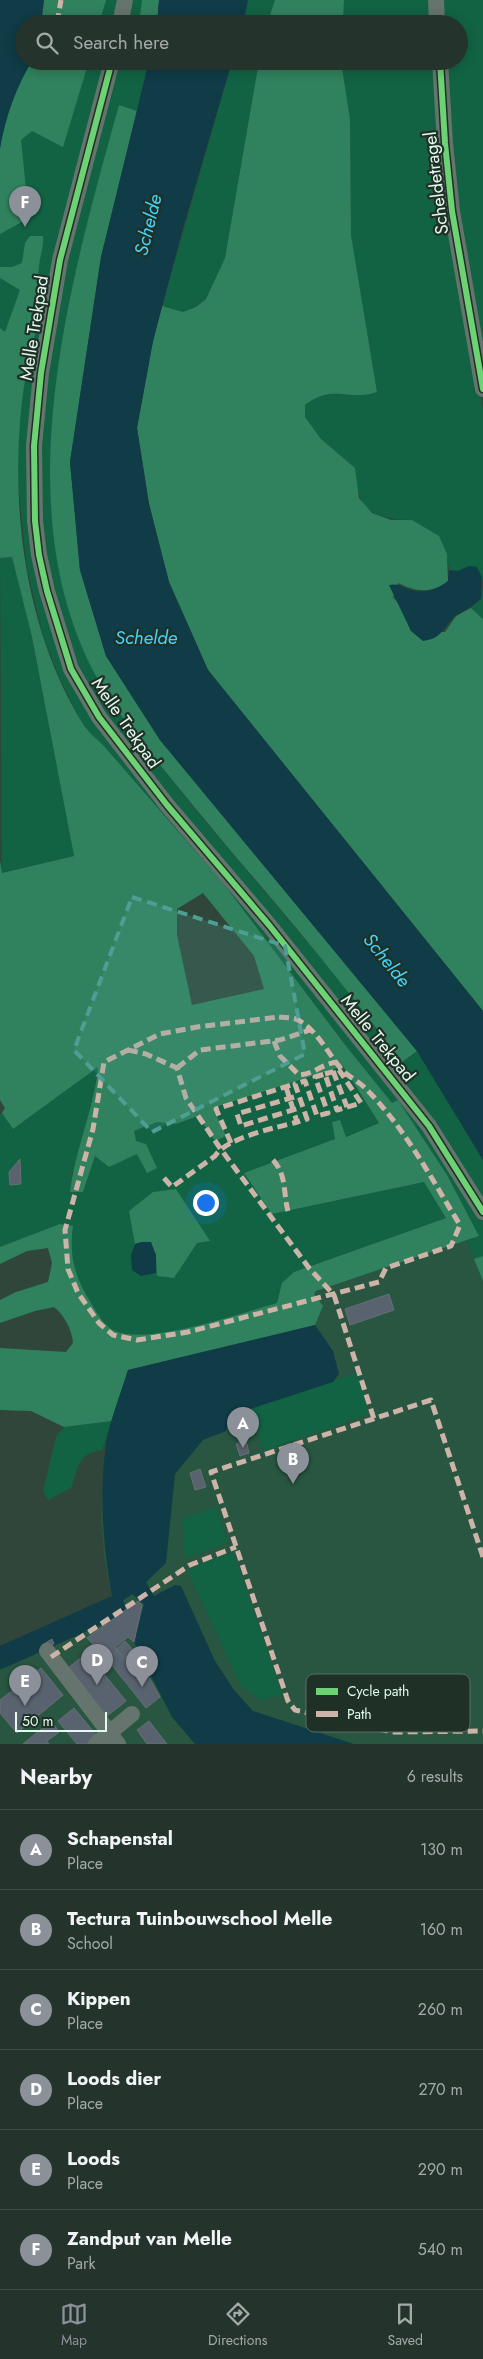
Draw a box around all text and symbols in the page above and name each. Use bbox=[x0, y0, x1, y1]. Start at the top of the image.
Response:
search box bbox=[15, 15, 468, 70]
icon: search bbox=[33, 29, 61, 57]
text: Search here bbox=[73, 29, 169, 56]
street label: Scheldetragel bbox=[417, 130, 455, 236]
pin: F bbox=[9, 186, 41, 227]
water label: Schelde bbox=[127, 191, 169, 259]
street label: Melle Trekpad bbox=[13, 274, 55, 382]
water label: Schelde bbox=[115, 624, 178, 651]
street label: Melle Trekpad bbox=[85, 672, 167, 774]
water label: Schelde bbox=[357, 927, 417, 993]
street label: Melle Trekpad bbox=[335, 989, 421, 1087]
your location bbox=[193, 1190, 219, 1216]
pin: A bbox=[227, 1407, 259, 1448]
pin: B bbox=[277, 1443, 309, 1484]
pin: D bbox=[81, 1644, 113, 1685]
pin: C bbox=[126, 1646, 158, 1687]
pin: E bbox=[9, 1665, 41, 1706]
legend bbox=[306, 1674, 470, 1732]
text: Cycle path bbox=[347, 1681, 409, 1701]
text: Path bbox=[347, 1704, 372, 1724]
scale bar bbox=[15, 1709, 108, 1732]
text: 50 m bbox=[22, 1711, 53, 1731]
text: Nearby bbox=[20, 1762, 92, 1792]
text: 6 results bbox=[407, 1765, 463, 1788]
text: Schapenstal bbox=[67, 1825, 173, 1852]
text: A bbox=[30, 1838, 42, 1861]
text: 130 m bbox=[420, 1838, 463, 1861]
text: Place bbox=[67, 1852, 103, 1875]
text: Tectura Tuinbouwschool Melle bbox=[67, 1905, 332, 1932]
text: B bbox=[31, 1918, 41, 1941]
text: 160 m bbox=[420, 1918, 463, 1941]
text: School bbox=[67, 1932, 113, 1955]
text: Kippen bbox=[67, 1985, 131, 2012]
text: C bbox=[30, 1998, 42, 2021]
text: 260 m bbox=[418, 1998, 463, 2021]
text: Place bbox=[67, 2012, 103, 2035]
text: Loods dier bbox=[67, 2065, 161, 2092]
text: D bbox=[30, 2078, 42, 2101]
text: 270 m bbox=[419, 2078, 463, 2101]
text: Place bbox=[67, 2092, 103, 2115]
text: Loods bbox=[67, 2145, 120, 2172]
text: E bbox=[31, 2158, 41, 2181]
text: 290 m bbox=[418, 2158, 463, 2181]
text: Place bbox=[67, 2172, 103, 2195]
text: Zandput van Melle bbox=[67, 2225, 232, 2252]
text: F bbox=[32, 2238, 40, 2261]
text: 540 m bbox=[418, 2238, 463, 2261]
text: Park bbox=[67, 2252, 96, 2275]
tab: Map bbox=[60, 2300, 88, 2350]
tab: Directions bbox=[208, 2300, 267, 2350]
tab: Saved bbox=[387, 2300, 423, 2350]

